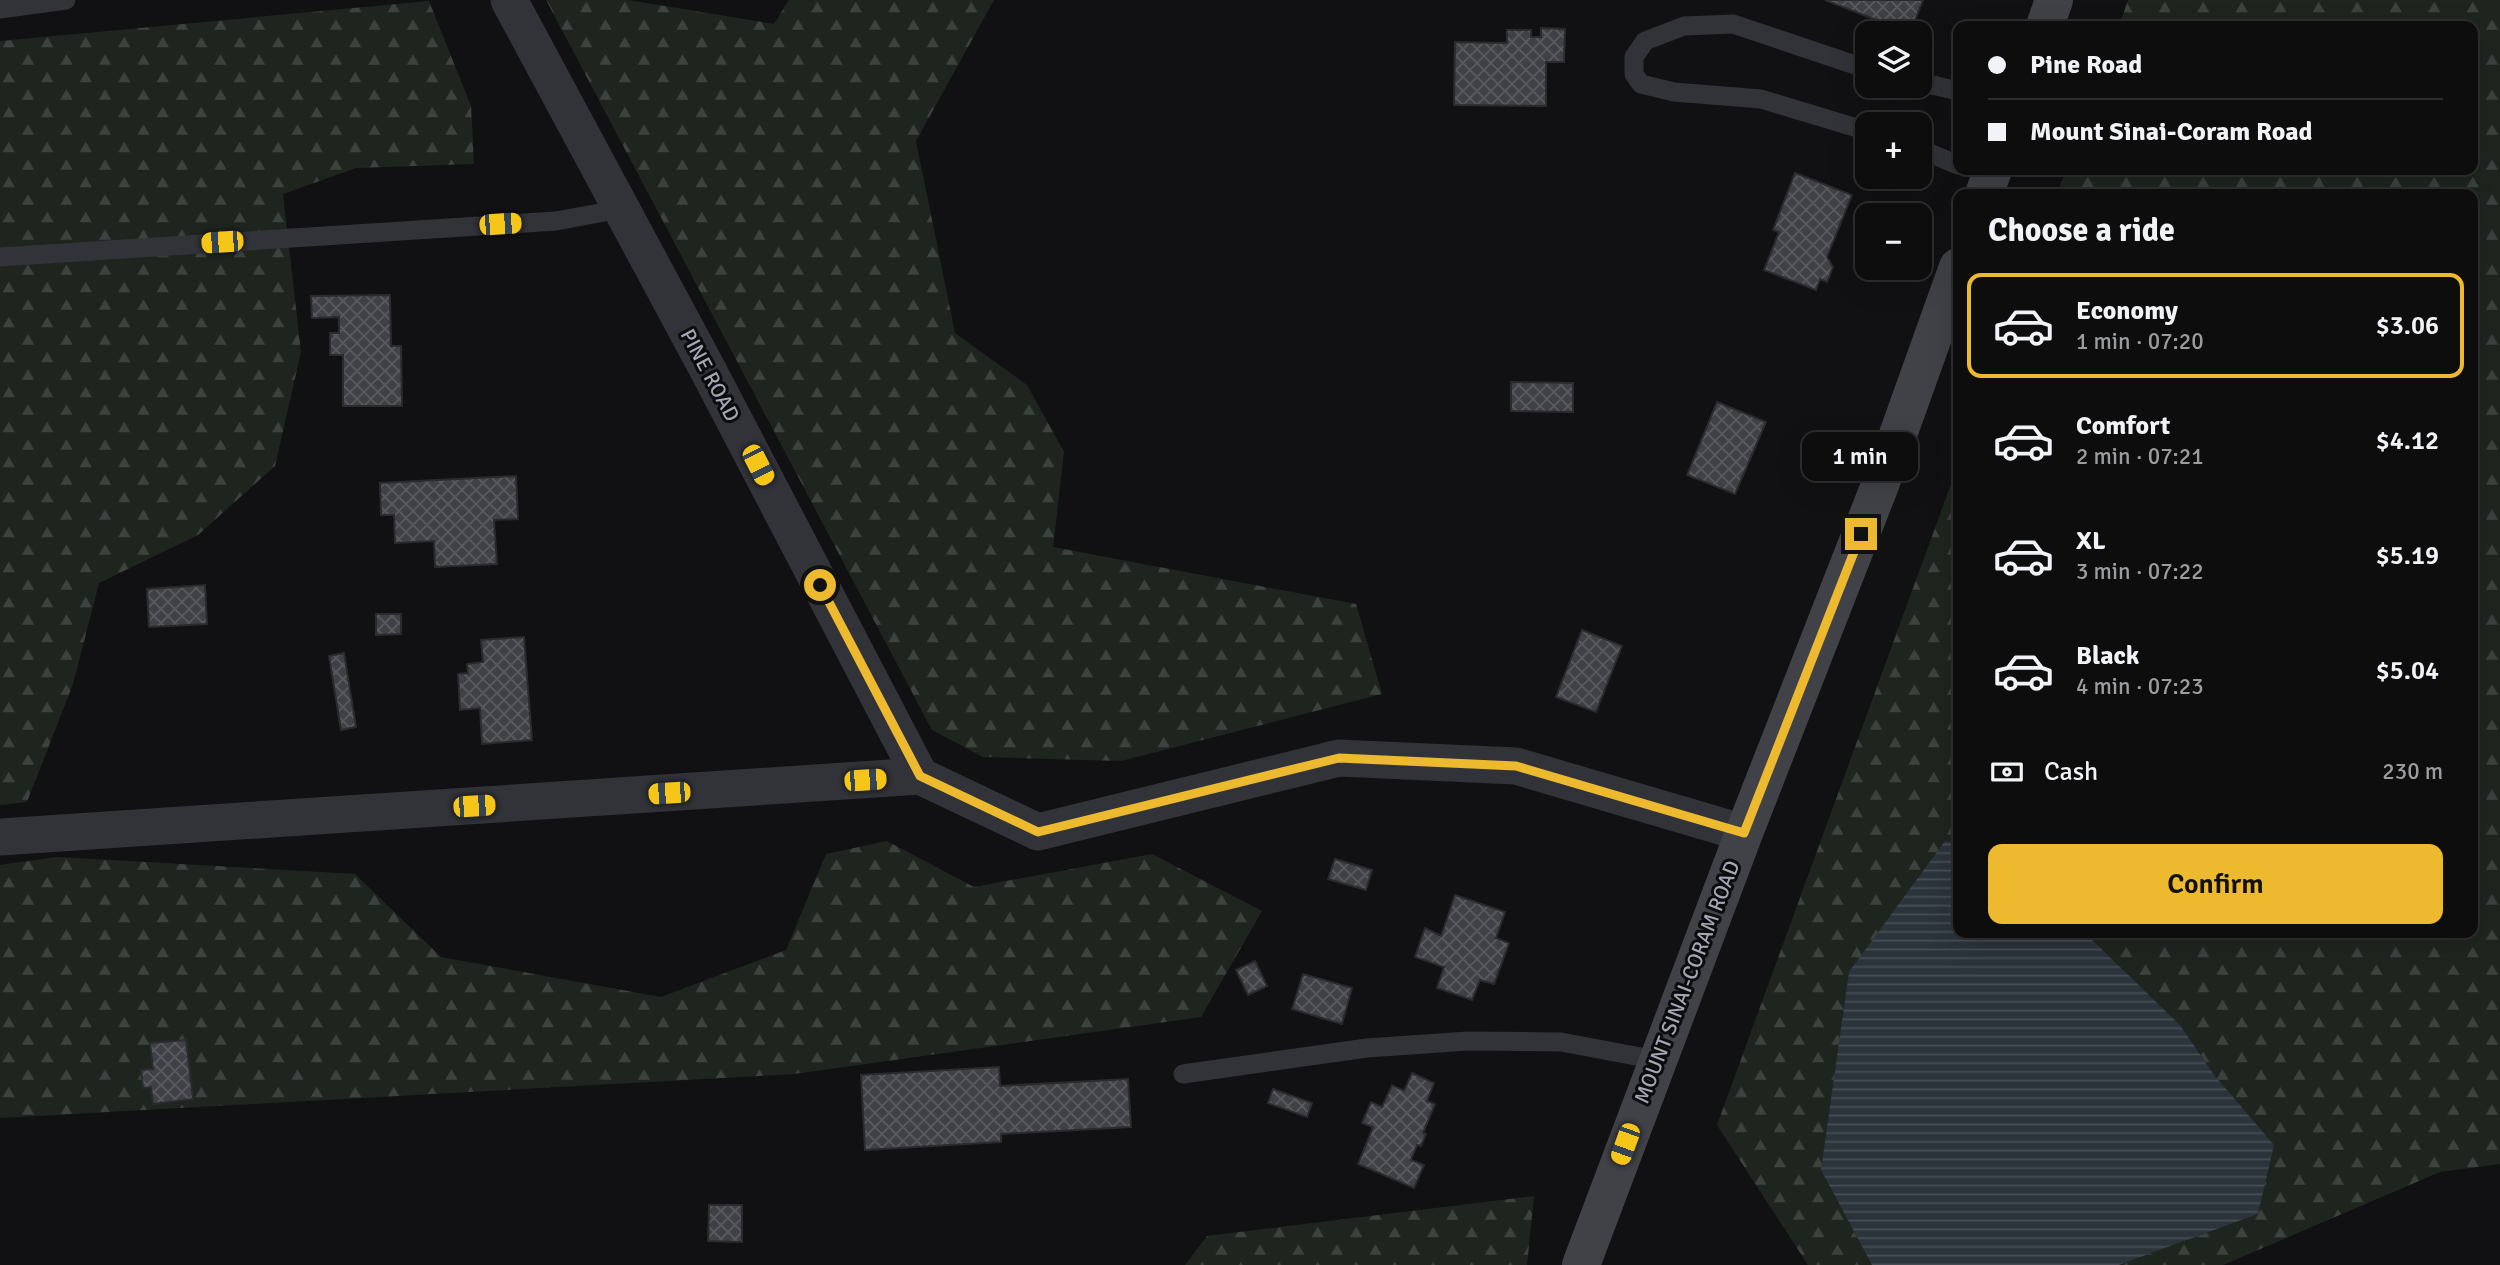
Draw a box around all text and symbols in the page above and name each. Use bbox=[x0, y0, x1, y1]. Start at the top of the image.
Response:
map controls bbox=[1855, 21, 1932, 280]
button: layers bbox=[1855, 21, 1932, 98]
text: Pine Road bbox=[2030, 49, 2142, 81]
button: + bbox=[1855, 112, 1932, 189]
text: Mount Sinai-Coram Road bbox=[2030, 116, 2312, 148]
button: − bbox=[1855, 203, 1932, 280]
text: Choose a ride bbox=[1988, 211, 2175, 250]
car bbox=[479, 212, 522, 236]
car bbox=[201, 230, 244, 254]
icon: car bbox=[1992, 294, 2055, 357]
text: Economy bbox=[2076, 295, 2178, 327]
text: $3.06 bbox=[2376, 310, 2439, 342]
street label: PINE ROAD bbox=[675, 324, 745, 426]
text: 1 min · 07:20 bbox=[2076, 327, 2204, 356]
icon: car bbox=[1992, 409, 2055, 472]
text: Comfort bbox=[2076, 410, 2170, 442]
text: $4.12 bbox=[2376, 425, 2439, 457]
callout: 1 min bbox=[1803, 433, 1919, 482]
car bbox=[740, 442, 777, 488]
text: 1 min bbox=[1832, 442, 1888, 471]
text: 2 min · 07:21 bbox=[2076, 442, 2204, 471]
route end bbox=[1845, 518, 1877, 550]
icon: car bbox=[1992, 524, 2055, 587]
text: XL bbox=[2076, 525, 2106, 557]
text: $5.19 bbox=[2376, 540, 2439, 572]
text: 3 min · 07:22 bbox=[2076, 557, 2204, 586]
route start bbox=[804, 569, 836, 601]
icon: car bbox=[1992, 639, 2055, 702]
text: Black bbox=[2076, 640, 2139, 672]
text: $5.04 bbox=[2376, 655, 2439, 687]
text: 4 min · 07:23 bbox=[2076, 672, 2204, 701]
icon: cash bbox=[1988, 753, 2026, 791]
text: Cash bbox=[2044, 756, 2098, 788]
text: 230 m bbox=[2382, 757, 2443, 786]
car bbox=[844, 768, 887, 792]
car bbox=[648, 781, 691, 805]
car bbox=[453, 794, 496, 818]
button: Confirm bbox=[1988, 844, 2443, 924]
street label: MOUNT SINAI-CORAM ROAD bbox=[1629, 857, 1745, 1107]
car bbox=[1608, 1121, 1643, 1167]

